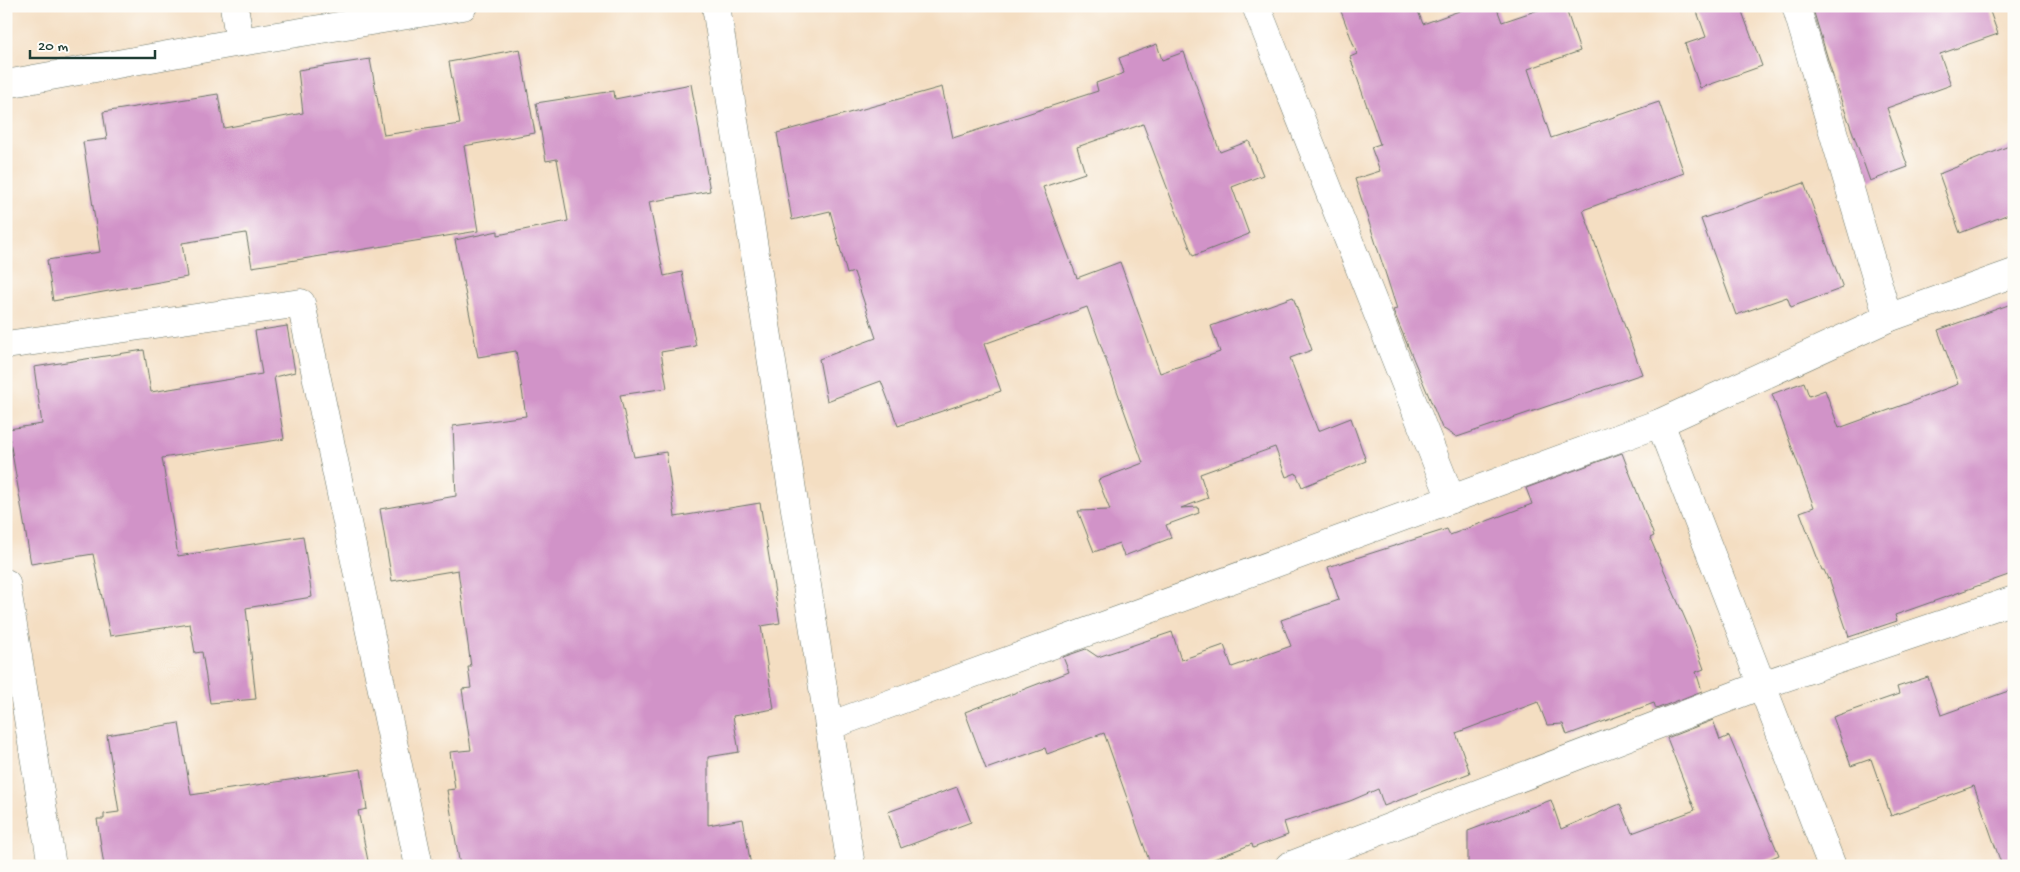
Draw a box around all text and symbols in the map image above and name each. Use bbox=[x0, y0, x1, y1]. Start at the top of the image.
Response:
scale bar bbox=[30, 28, 155, 60]
text: 20 m bbox=[38, 38, 68, 56]

